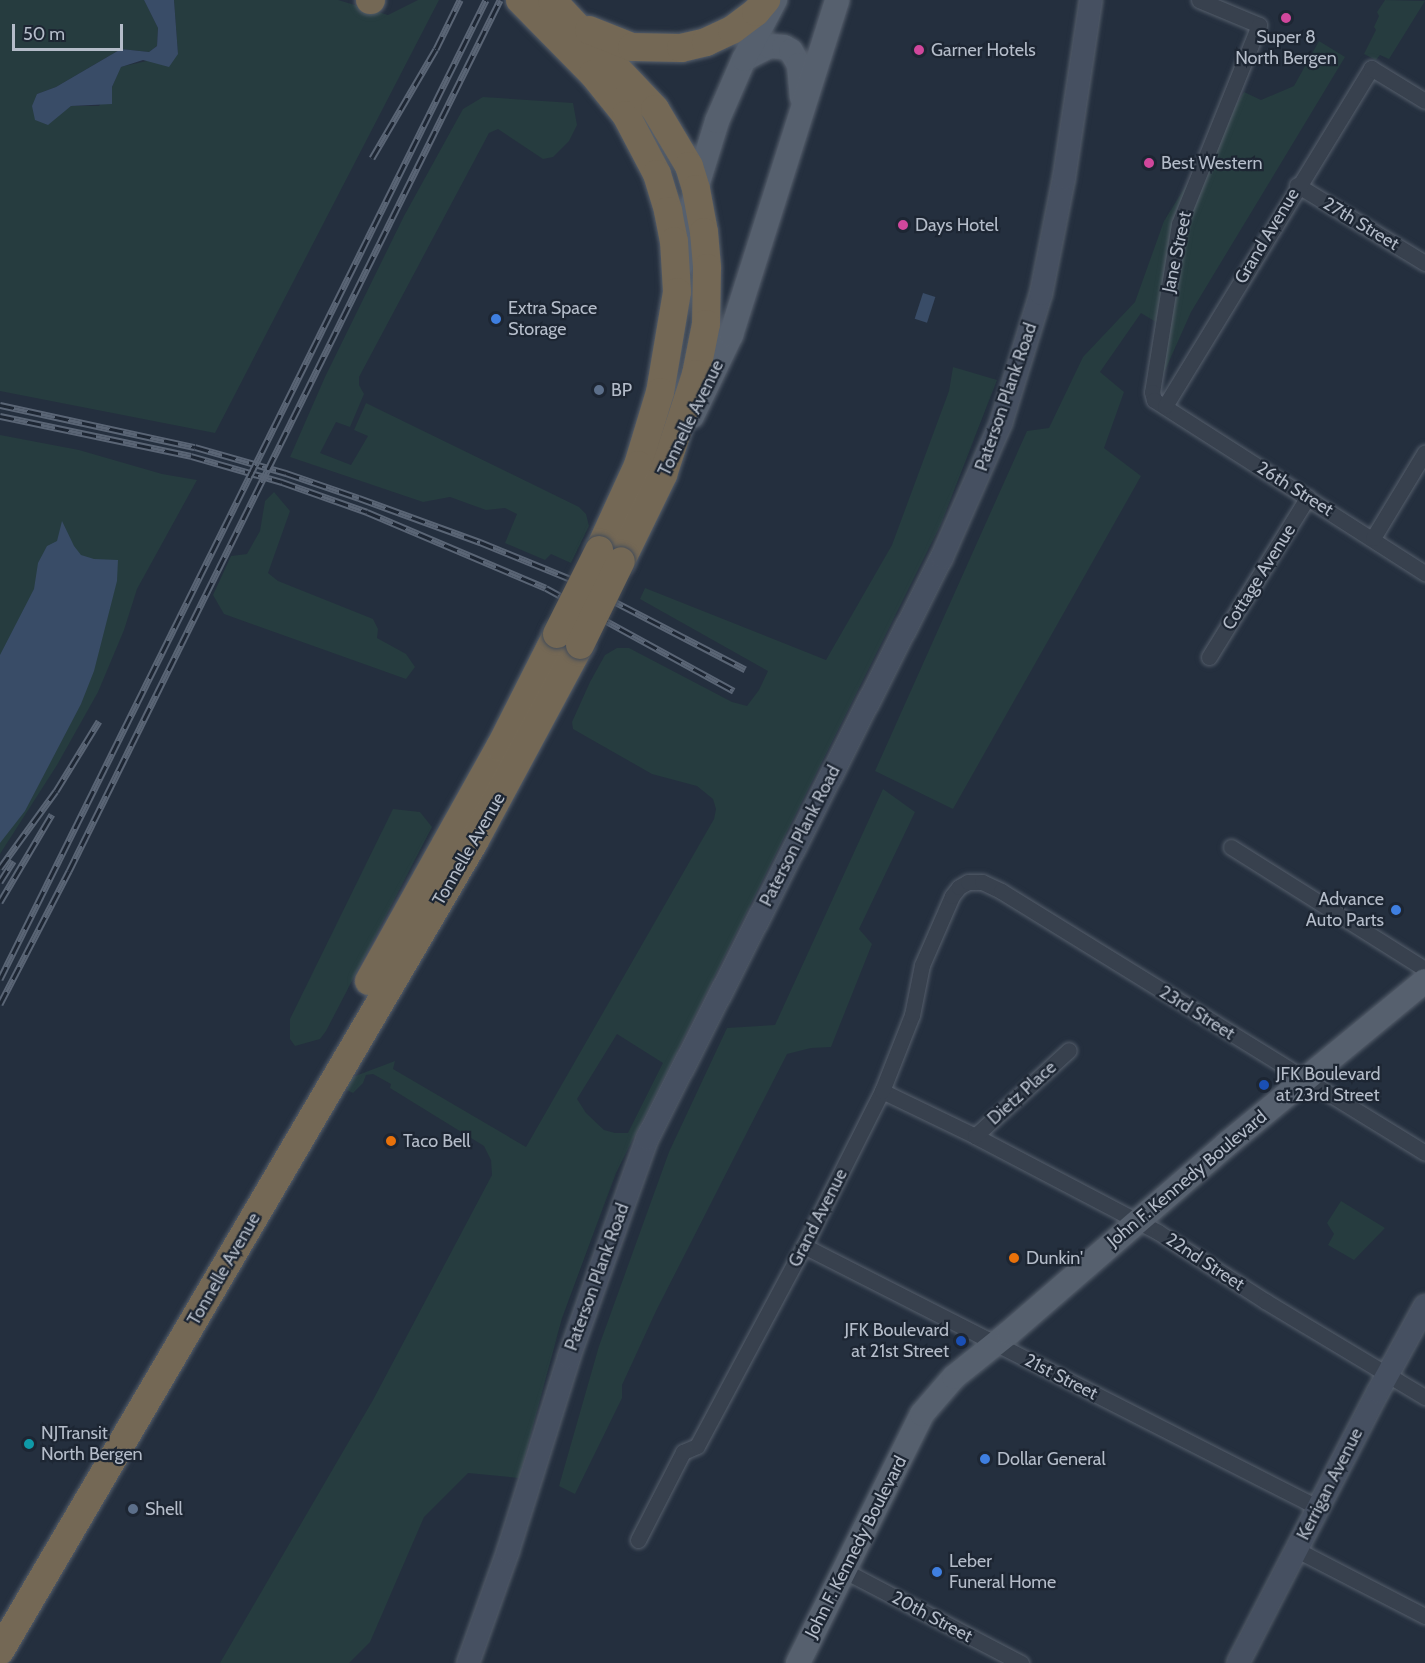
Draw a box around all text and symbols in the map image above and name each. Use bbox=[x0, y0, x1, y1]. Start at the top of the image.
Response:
marker: Super 8 North Bergen bbox=[1279, 11, 1293, 25]
scale bar bbox=[15, 12, 126, 50]
text: 50 m bbox=[23, 23, 65, 45]
place label: Super 8 North Bergen bbox=[1235, 27, 1337, 70]
place label: Garner Hotels bbox=[931, 39, 1036, 61]
marker: Garner Hotels bbox=[912, 43, 926, 57]
place label: Best Western bbox=[1161, 152, 1262, 174]
marker: Best Western bbox=[1142, 156, 1156, 170]
street label: Grand Avenue bbox=[1230, 184, 1304, 288]
street label: 27th Street bbox=[1319, 193, 1403, 255]
street label: Jane Street bbox=[1158, 209, 1196, 295]
place label: Days Hotel bbox=[915, 214, 998, 236]
marker: Days Hotel bbox=[896, 218, 910, 232]
place label: Extra Space Storage bbox=[508, 298, 597, 340]
marker: Extra Space Storage bbox=[489, 312, 503, 326]
street label: Paterson Plank Road bbox=[971, 320, 1041, 474]
street label: Tonnelle Avenue bbox=[654, 357, 728, 479]
place label: BP bbox=[611, 379, 632, 401]
marker: BP bbox=[592, 383, 606, 397]
street label: 26th Street bbox=[1253, 457, 1337, 521]
street label: Cottage Avenue bbox=[1218, 520, 1300, 634]
street label: Paterson Plank Road bbox=[755, 762, 845, 910]
street label: Tonnelle Avenue bbox=[428, 789, 510, 909]
place label: Advance Auto Parts bbox=[1306, 889, 1384, 932]
marker: Advance Auto Parts bbox=[1389, 903, 1403, 917]
street label: 23rd Street bbox=[1155, 981, 1239, 1045]
street label: Dietz Place bbox=[983, 1057, 1061, 1129]
place label: JFK Boulevard at 23rd Street bbox=[1276, 1064, 1380, 1106]
marker: JFK Boulevard at 23rd Street bbox=[1257, 1078, 1271, 1092]
street label: John F. Kennedy Boulevard bbox=[1103, 1106, 1271, 1252]
place label: Taco Bell bbox=[403, 1130, 471, 1152]
marker: Taco Bell bbox=[384, 1134, 398, 1148]
street label: Grand Avenue bbox=[784, 1165, 852, 1271]
street label: Paterson Plank Road bbox=[560, 1200, 634, 1354]
street label: Tonnelle Avenue bbox=[183, 1209, 265, 1329]
street label: 22nd Street bbox=[1162, 1229, 1248, 1295]
place label: Dunkin' bbox=[1026, 1247, 1083, 1269]
marker: Dunkin' bbox=[1007, 1251, 1021, 1265]
place label: JFK Boulevard at 21st Street bbox=[845, 1320, 949, 1362]
marker: JFK Boulevard at 21st Street bbox=[954, 1334, 968, 1348]
street label: 21st Street bbox=[1021, 1349, 1101, 1405]
place label: NJTransit North Bergen bbox=[41, 1423, 143, 1466]
street label: Kerrigan Avenue bbox=[1293, 1424, 1367, 1544]
marker: NJTransit North Bergen bbox=[22, 1437, 36, 1451]
place label: Dollar General bbox=[997, 1448, 1106, 1470]
street label: John F. Kennedy Boulevard bbox=[801, 1452, 911, 1642]
marker: Dollar General bbox=[978, 1452, 992, 1466]
place label: Shell bbox=[145, 1498, 183, 1520]
marker: Shell bbox=[126, 1502, 140, 1516]
place label: Leber Funeral Home bbox=[949, 1551, 1056, 1594]
marker: Leber Funeral Home bbox=[930, 1565, 944, 1579]
street label: 20th Street bbox=[888, 1587, 976, 1647]

